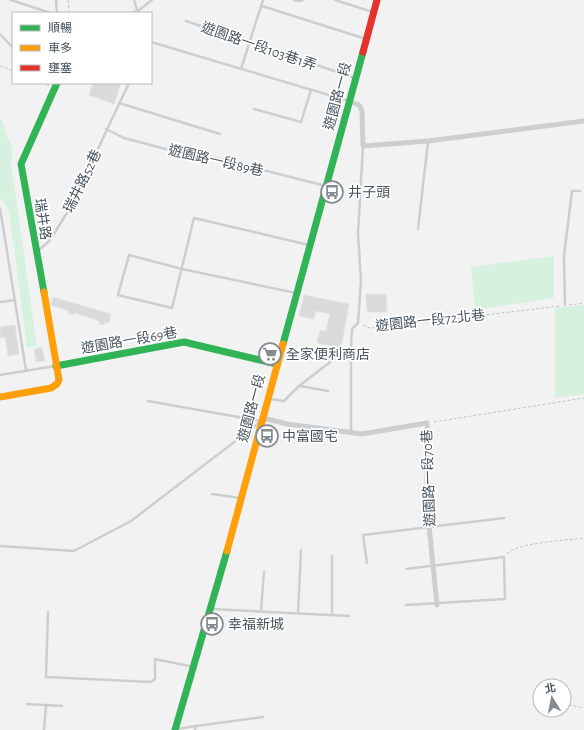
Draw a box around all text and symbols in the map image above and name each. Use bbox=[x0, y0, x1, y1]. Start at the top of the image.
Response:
legend bbox=[12, 12, 152, 84]
street label: 遊園路一段103巷1弄 bbox=[199, 20, 318, 73]
text: 順暢 bbox=[48, 22, 72, 34]
text: 車多 bbox=[48, 41, 72, 54]
street label: 遊園路一段 bbox=[321, 60, 354, 132]
text: 壅塞 bbox=[48, 61, 72, 74]
street label: 遊園路一段89巷 bbox=[167, 142, 265, 179]
street label: 瑞井路52巷 bbox=[60, 147, 104, 215]
bus stop icon: 井子頭 bbox=[319, 179, 345, 205]
place label: 井子頭 bbox=[348, 184, 390, 200]
street label: 瑞井路 bbox=[32, 197, 54, 241]
street label: 遊園路一段72北巷 bbox=[374, 306, 486, 334]
street label: 遊園路一段69巷 bbox=[80, 325, 178, 356]
supermarket icon: 全家便利商店 bbox=[257, 341, 283, 367]
place label: 全家便利商店 bbox=[286, 346, 370, 362]
street label: 遊園路一段 bbox=[235, 372, 268, 444]
bus stop icon: 中富國宅 bbox=[254, 423, 280, 449]
place label: 中富國宅 bbox=[282, 429, 338, 444]
street label: 遊園路一段70巷 bbox=[419, 429, 438, 527]
bus stop icon: 幸福新城 bbox=[199, 611, 225, 637]
place label: 幸福新城 bbox=[228, 617, 284, 632]
north arrow bbox=[532, 678, 572, 718]
text: 北 bbox=[544, 682, 557, 695]

